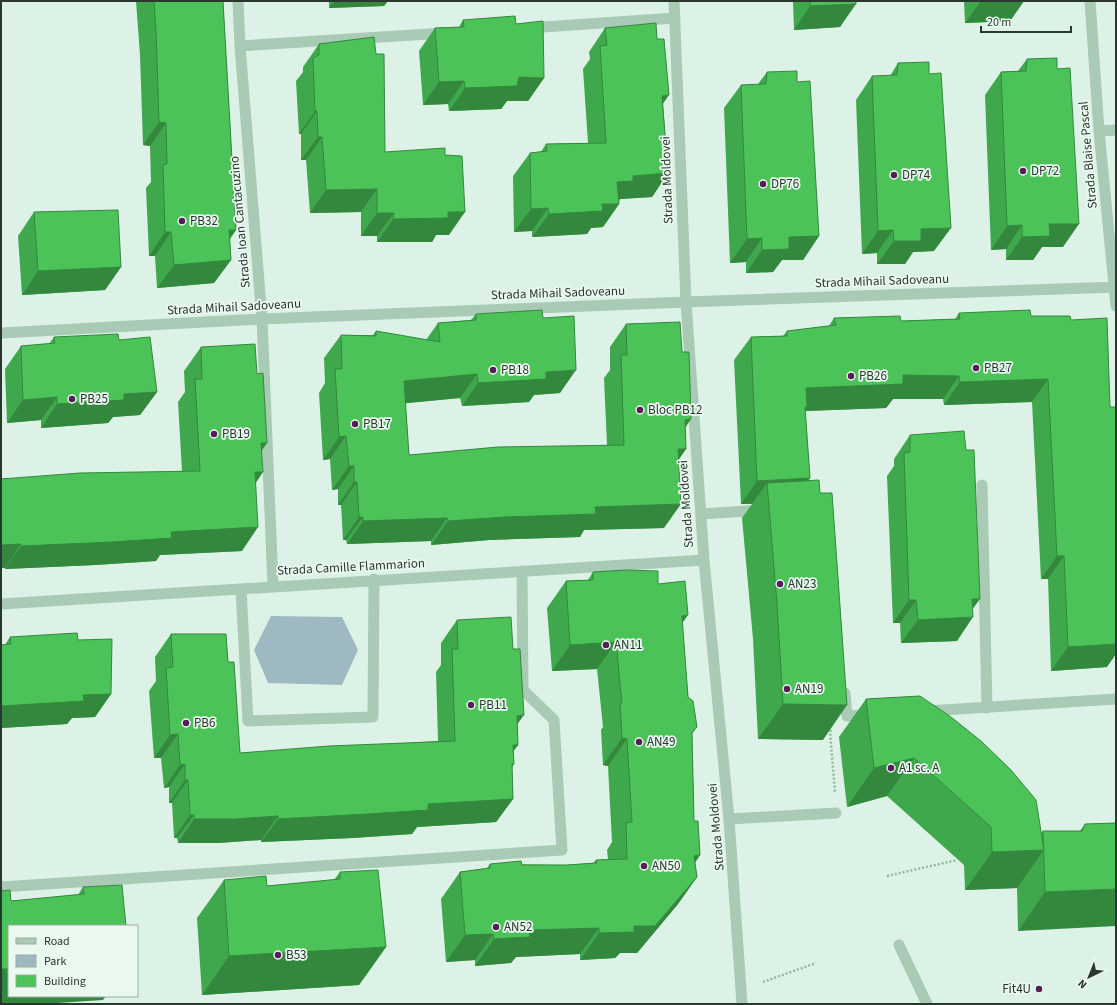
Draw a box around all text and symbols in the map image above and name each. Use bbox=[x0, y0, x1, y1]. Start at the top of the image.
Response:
scale bar bbox=[981, 8, 1071, 34]
text: 20 m bbox=[987, 14, 1011, 31]
street label: Strada Blaise Pascal bbox=[1074, 101, 1102, 209]
street label: Strada Moldovei bbox=[656, 136, 678, 224]
street label: Strada Ioan Cantacuzino bbox=[225, 155, 255, 289]
place label: DP72 bbox=[1031, 162, 1059, 180]
place label: DP74 bbox=[902, 166, 931, 184]
marker: DP72 bbox=[1018, 166, 1028, 176]
marker: DP74 bbox=[889, 170, 899, 180]
place label: DP76 bbox=[771, 175, 799, 193]
marker: DP76 bbox=[758, 179, 768, 189]
place label: PB32 bbox=[190, 212, 218, 230]
marker: PB32 bbox=[177, 216, 187, 226]
street label: Strada Mihail Sadoveanu bbox=[815, 270, 949, 292]
street label: Strada Mihail Sadoveanu bbox=[491, 282, 625, 304]
street label: Strada Mihail Sadoveanu bbox=[166, 294, 302, 320]
place label: PB27 bbox=[984, 359, 1012, 377]
place label: PB18 bbox=[501, 361, 529, 379]
marker: PB27 bbox=[971, 363, 981, 373]
marker: PB18 bbox=[488, 365, 498, 375]
place label: PB26 bbox=[859, 367, 887, 385]
marker: PB26 bbox=[846, 371, 856, 381]
place label: PB25 bbox=[80, 390, 108, 408]
marker: PB25 bbox=[67, 394, 77, 404]
place label: Bloc PB12 bbox=[648, 401, 702, 419]
marker: Bloc PB12 bbox=[635, 405, 645, 415]
place label: PB17 bbox=[363, 415, 391, 433]
marker: PB17 bbox=[350, 419, 360, 429]
place label: PB19 bbox=[222, 425, 250, 443]
marker: PB19 bbox=[209, 429, 219, 439]
street label: Strada Moldovei bbox=[674, 460, 698, 548]
street label: Strada Camille Flammarion bbox=[277, 554, 425, 580]
place label: AN23 bbox=[788, 575, 816, 593]
marker: AN23 bbox=[775, 579, 785, 589]
place label: AN11 bbox=[614, 636, 642, 654]
marker: AN11 bbox=[601, 640, 611, 650]
place label: AN19 bbox=[795, 680, 823, 698]
marker: AN19 bbox=[782, 684, 792, 694]
place label: PB11 bbox=[479, 696, 507, 714]
marker: PB11 bbox=[466, 700, 476, 710]
place label: PB6 bbox=[194, 714, 215, 732]
marker: PB6 bbox=[181, 718, 191, 728]
place label: AN49 bbox=[647, 733, 675, 751]
marker: AN49 bbox=[634, 737, 644, 747]
place label: A1 sc. A bbox=[899, 759, 940, 777]
marker: A1 sc. A bbox=[886, 763, 896, 773]
street label: Strada Moldovei bbox=[703, 782, 729, 872]
place label: AN50 bbox=[652, 857, 680, 875]
marker: AN50 bbox=[639, 861, 649, 871]
place label: AN52 bbox=[504, 918, 532, 936]
marker: AN52 bbox=[491, 922, 501, 932]
legend bbox=[8, 925, 138, 997]
text: Road bbox=[44, 933, 70, 950]
place label: B53 bbox=[286, 946, 307, 964]
marker: B53 bbox=[273, 950, 283, 960]
text: Park bbox=[44, 953, 66, 970]
north arrow bbox=[1069, 957, 1109, 997]
text: Building bbox=[44, 973, 86, 990]
text: N bbox=[1075, 976, 1090, 992]
place label: Fit4U bbox=[1002, 980, 1031, 998]
marker: Fit4U bbox=[1034, 984, 1044, 994]

